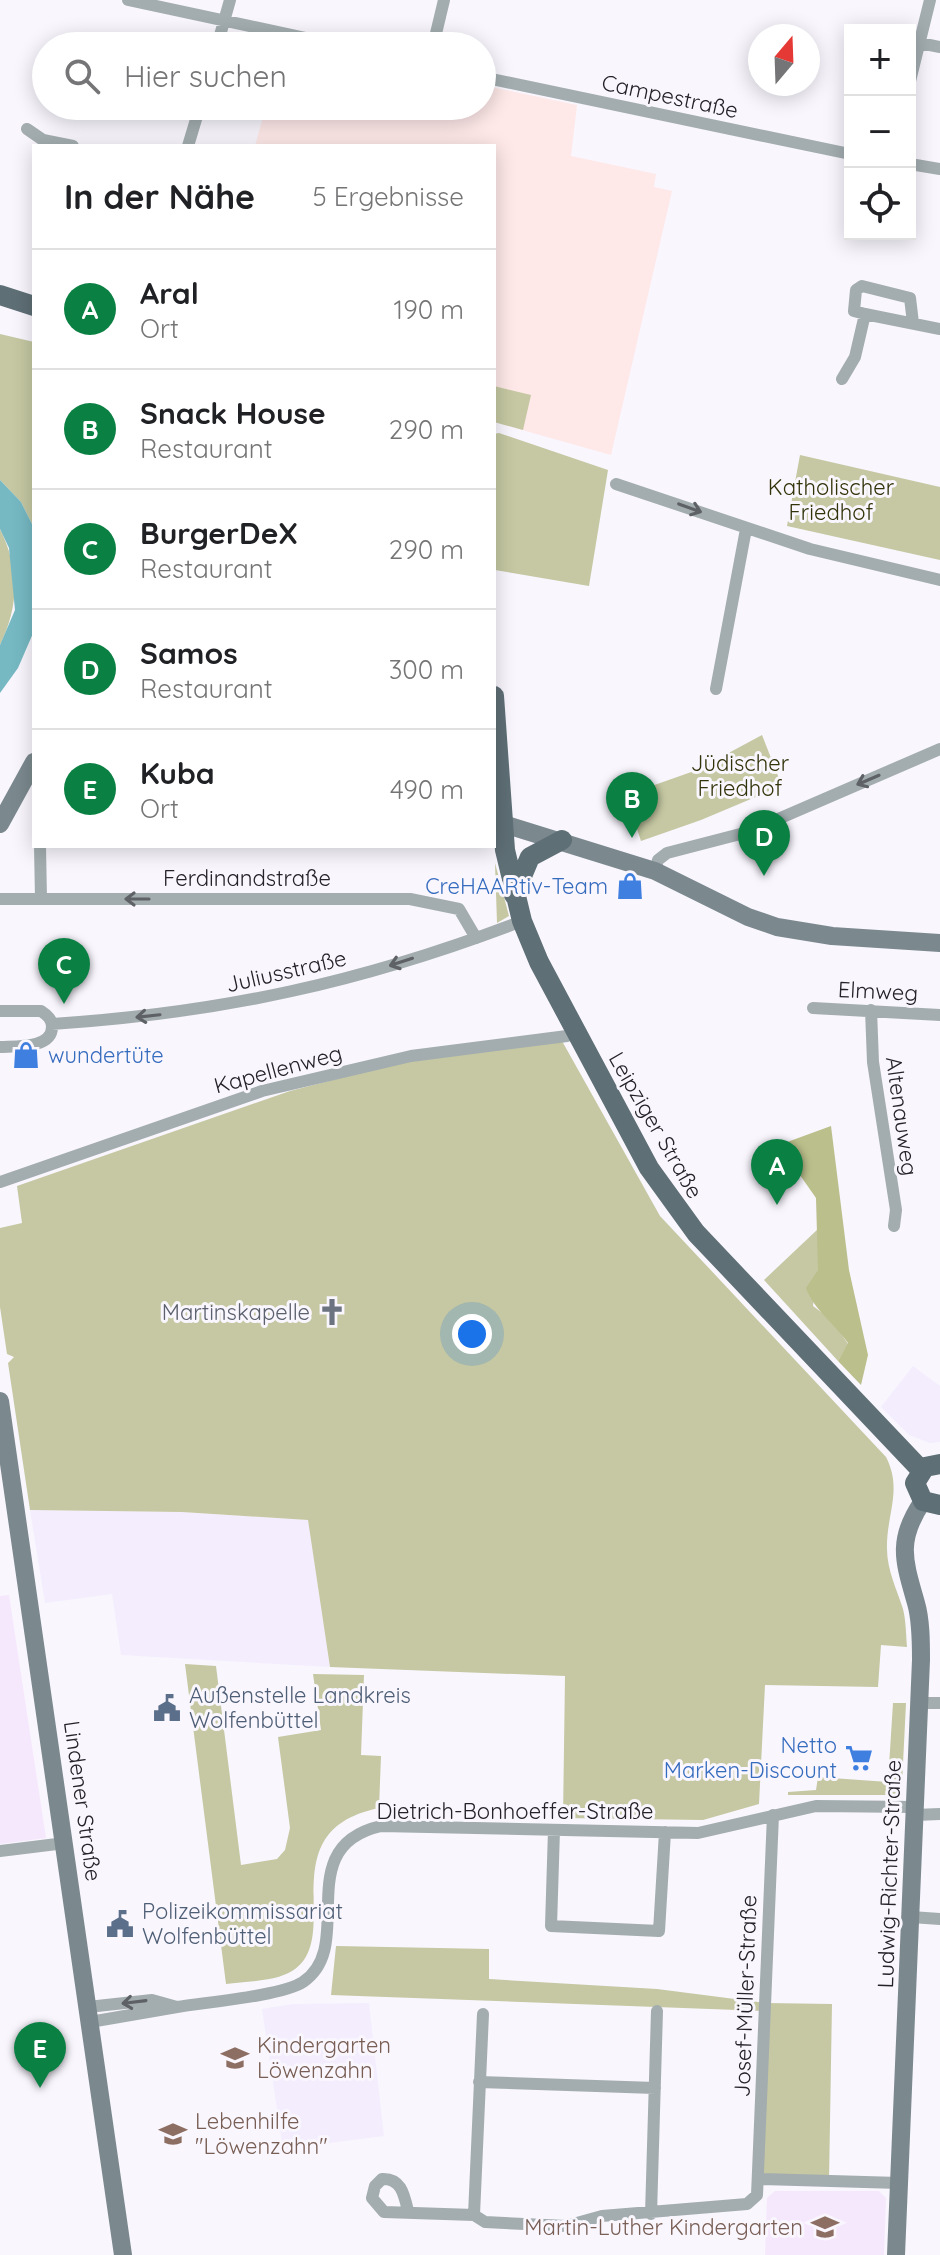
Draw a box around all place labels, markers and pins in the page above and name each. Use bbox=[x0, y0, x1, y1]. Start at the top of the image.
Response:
pin: B bbox=[606, 772, 658, 838]
pin: D bbox=[738, 810, 790, 876]
shop icon: CreHAARtiv-Team bbox=[615, 871, 645, 901]
place label: CreHAARtiv-Team bbox=[425, 872, 608, 900]
pin: C bbox=[38, 938, 90, 1004]
shop icon: wundertüte bbox=[11, 1040, 41, 1070]
place label: wundertüte bbox=[48, 1041, 164, 1069]
pin: A bbox=[751, 1139, 803, 1205]
church icon: Martinskapelle bbox=[317, 1297, 347, 1327]
place label: Martinskapelle bbox=[162, 1298, 310, 1326]
place label: Außenstelle Landkreis Wolfenbüttel bbox=[189, 1681, 411, 1734]
public building icon: Außenstelle Landkreis Wolfenbüttel bbox=[152, 1693, 182, 1723]
place label: Netto Marken-Discount bbox=[664, 1731, 837, 1784]
supermarket icon: Netto Marken-Discount bbox=[844, 1743, 874, 1773]
place label: Polizeikommissariat Wolfenbüttel bbox=[142, 1897, 343, 1950]
public building icon: Polizeikommissariat Wolfenbüttel bbox=[105, 1909, 135, 1939]
pin: E bbox=[14, 2022, 66, 2088]
place label: Kindergarten Löwenzahn bbox=[257, 2031, 391, 2084]
school or university icon: Kindergarten Löwenzahn bbox=[220, 2043, 250, 2073]
place label: Lebenhilfe "Löwenzahn" bbox=[195, 2107, 328, 2160]
school or university icon: Lebenhilfe "Löwenzahn" bbox=[158, 2119, 188, 2149]
school or university icon: Martin-Luther Kindergarten bbox=[810, 2212, 840, 2242]
place label: Martin-Luther Kindergarten bbox=[524, 2213, 803, 2241]

